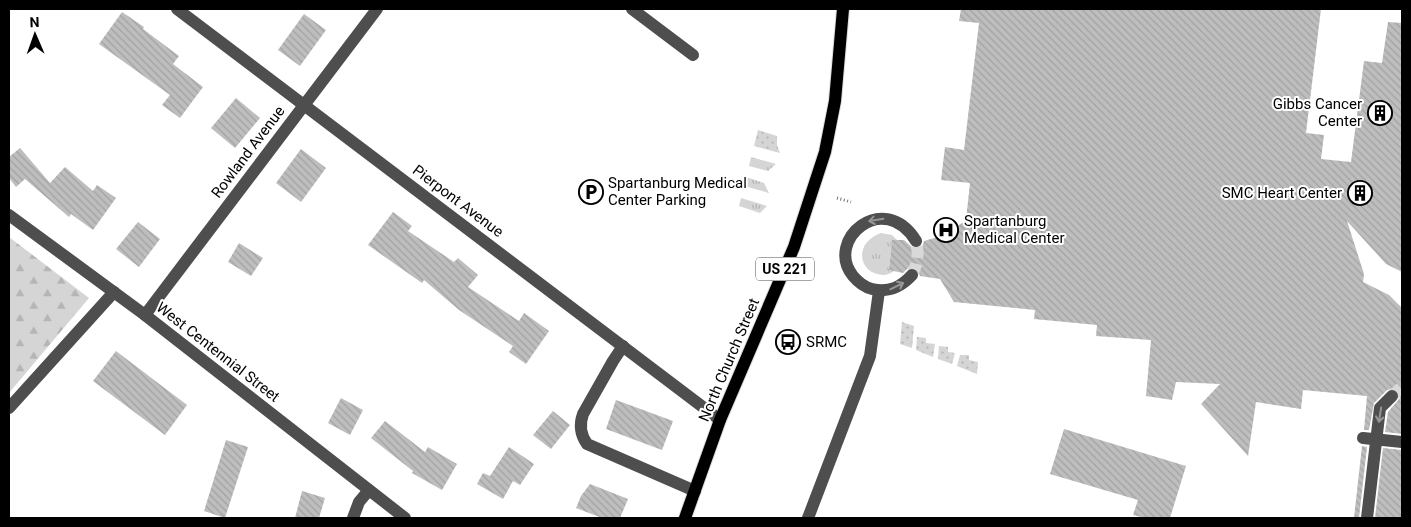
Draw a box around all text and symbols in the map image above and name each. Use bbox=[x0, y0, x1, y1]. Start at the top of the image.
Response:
north arrow bbox=[10, 10, 60, 60]
text: N bbox=[29, 14, 40, 30]
place label: Gibbs Cancer Center bbox=[1273, 95, 1362, 130]
building icon: Gibbs Cancer Center bbox=[1367, 100, 1393, 126]
street label: Rowland Avenue bbox=[208, 102, 288, 201]
street label: Pierpont Avenue bbox=[409, 161, 507, 241]
place label: Spartanburg Medical Center Parking bbox=[608, 174, 747, 209]
parking icon: Spartanburg Medical Center Parking bbox=[578, 179, 604, 205]
building icon: SMC Heart Center bbox=[1347, 180, 1373, 206]
place label: SMC Heart Center bbox=[1222, 184, 1342, 202]
place label: Spartanburg Medical Center bbox=[964, 212, 1064, 247]
one-way arrow bbox=[868, 215, 884, 225]
hospital icon: Spartanburg Medical Center bbox=[933, 217, 959, 243]
road number: US 221 bbox=[756, 258, 814, 280]
one-way arrow bbox=[889, 281, 904, 290]
street label: North Church Street bbox=[695, 296, 763, 424]
street label: West Centennial Street bbox=[153, 298, 283, 406]
bus stop icon: SRMC bbox=[775, 329, 801, 355]
place label: SRMC bbox=[806, 333, 847, 351]
one-way arrow bbox=[1374, 407, 1384, 423]

